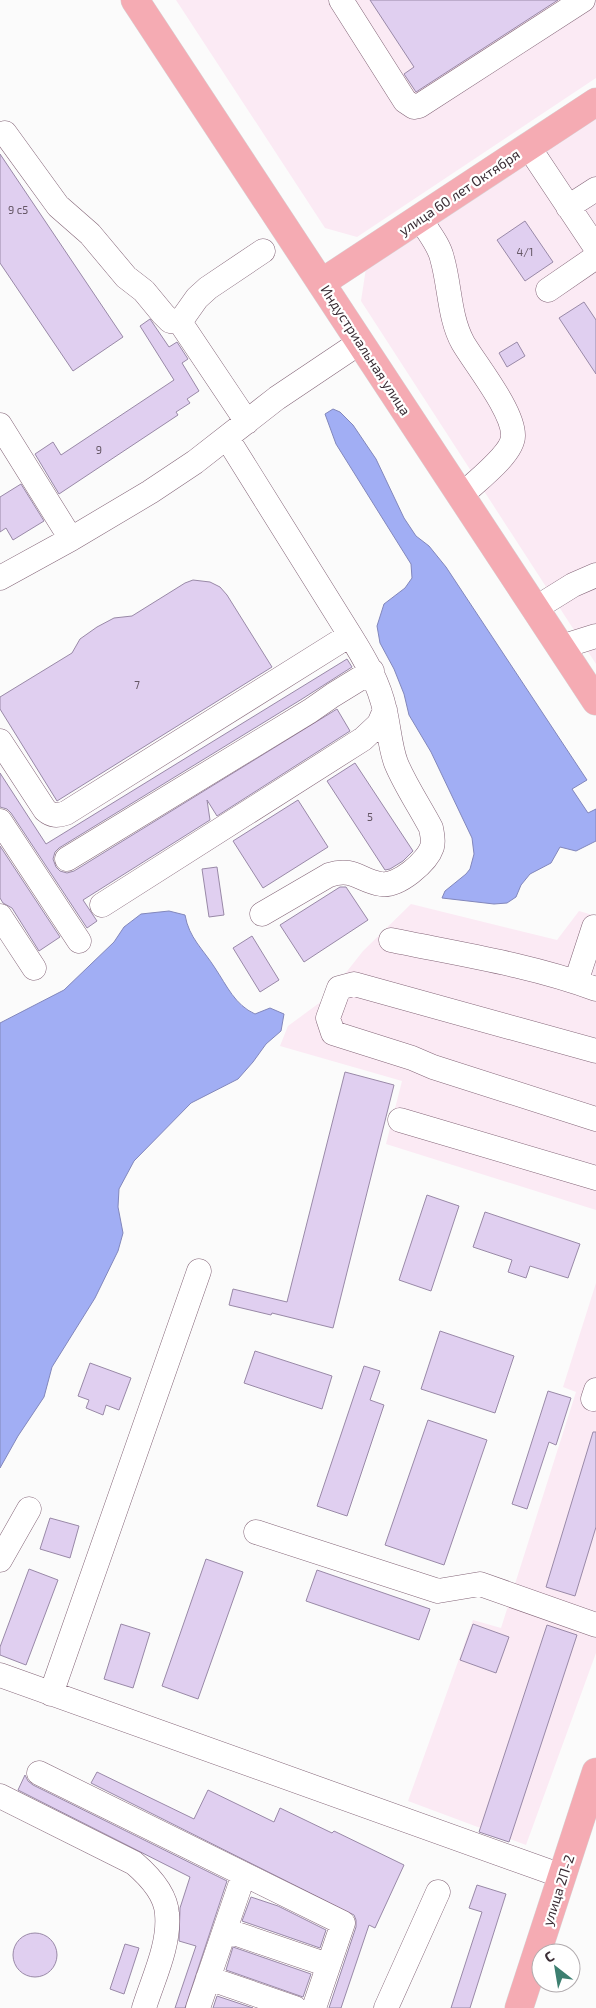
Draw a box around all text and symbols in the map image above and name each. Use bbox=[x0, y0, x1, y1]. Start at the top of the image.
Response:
street label: улица 60 лет Октября bbox=[395, 145, 523, 239]
house number: 9 с5 bbox=[8, 203, 28, 216]
house number: 4/1 bbox=[517, 245, 533, 258]
street label: Индустриальная улица bbox=[318, 282, 414, 418]
house number: 9 bbox=[96, 443, 102, 456]
house number: 7 bbox=[134, 678, 140, 691]
house number: 5 bbox=[367, 810, 373, 823]
street label: улица 2П-2 bbox=[539, 1852, 577, 1928]
north arrow bbox=[531, 1943, 581, 1993]
text: С bbox=[541, 1947, 557, 1966]

